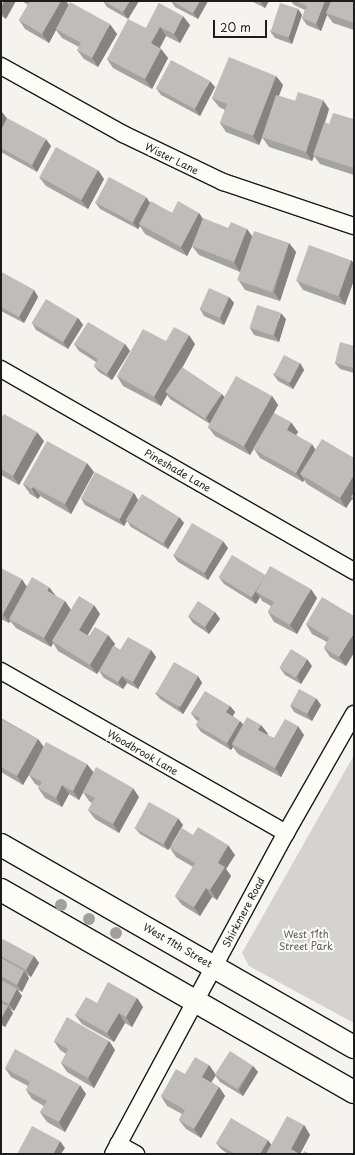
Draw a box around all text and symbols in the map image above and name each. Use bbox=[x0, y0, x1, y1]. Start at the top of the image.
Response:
scale bar bbox=[215, 12, 269, 38]
text: 20 m bbox=[220, 18, 251, 36]
street label: Wister Lane bbox=[143, 140, 201, 176]
street label: Pineshade Lane bbox=[143, 446, 213, 494]
street label: Woodbrook Lane bbox=[105, 727, 181, 777]
street label: Shirkmere Road bbox=[219, 875, 267, 949]
street label: West 11th Street bbox=[141, 920, 215, 970]
park label: West 11th Street Park bbox=[278, 927, 334, 950]

